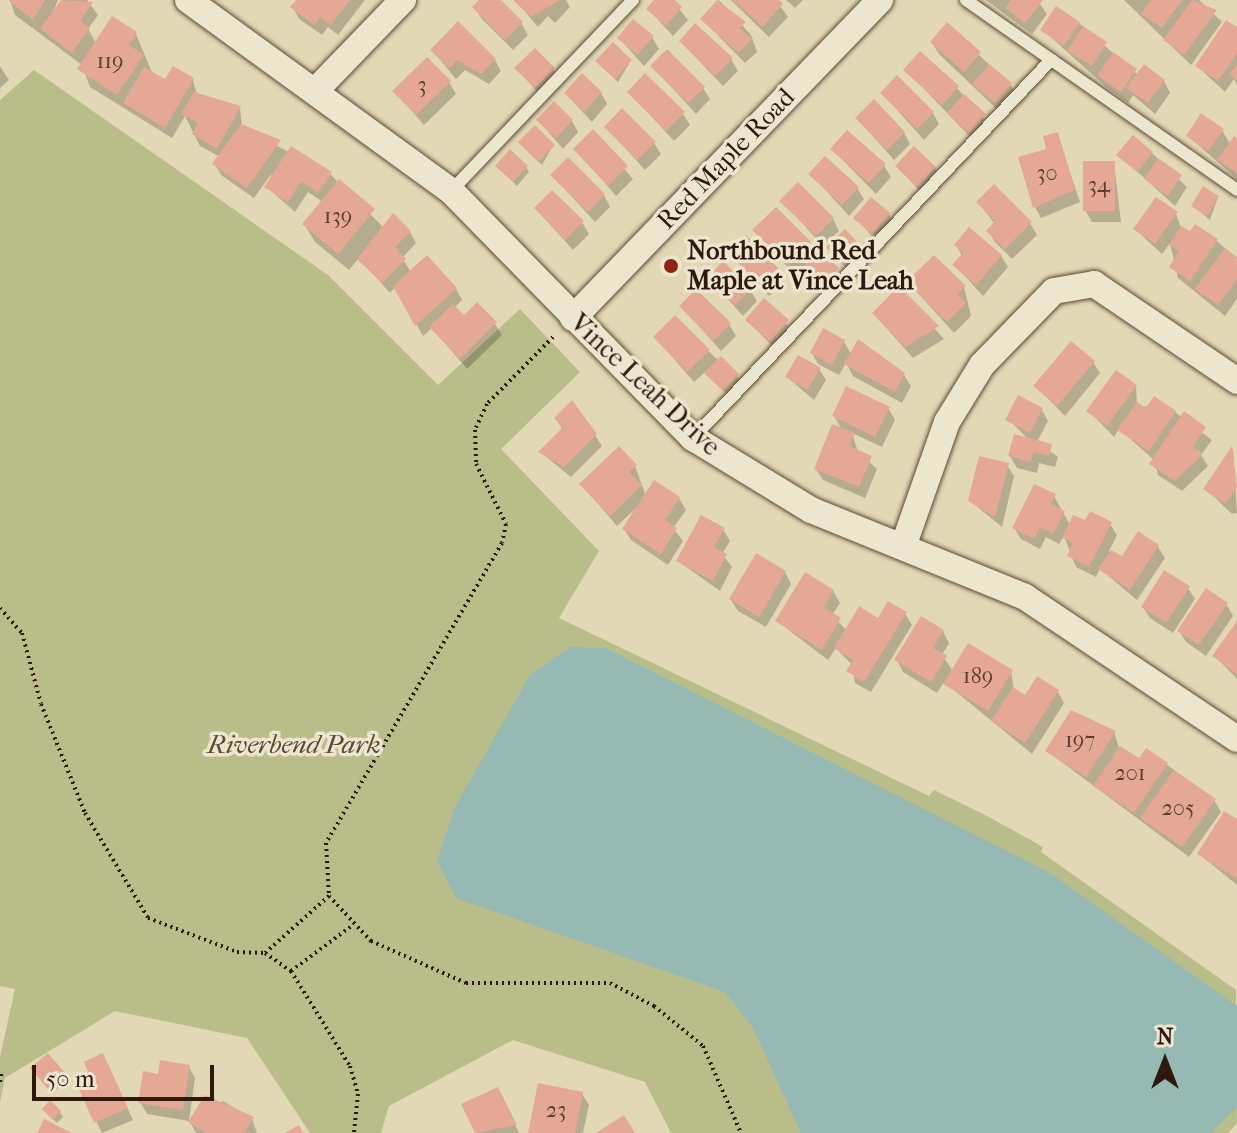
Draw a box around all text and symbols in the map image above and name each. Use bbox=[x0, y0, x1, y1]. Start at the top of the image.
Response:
house number: 119 bbox=[96, 49, 124, 75]
house number: 3 bbox=[417, 73, 427, 99]
street label: Red Maple Road bbox=[651, 82, 801, 236]
house number: 30 bbox=[1036, 161, 1058, 187]
house number: 34 bbox=[1088, 173, 1110, 199]
house number: 139 bbox=[324, 204, 352, 230]
place label: Northbound Red Maple at Vince Leah bbox=[687, 235, 914, 296]
marker: Northbound Red Maple at Vince Leah bbox=[662, 257, 680, 275]
street label: Vince Leah Drive bbox=[563, 308, 727, 462]
house number: 189 bbox=[963, 664, 993, 690]
house number: 197 bbox=[1065, 728, 1095, 754]
park label: Riverbend Park bbox=[207, 729, 381, 761]
house number: 201 bbox=[1114, 761, 1146, 787]
house number: 205 bbox=[1162, 796, 1194, 822]
north arrow bbox=[1125, 1021, 1205, 1101]
text: N bbox=[1157, 1024, 1173, 1050]
scale bar bbox=[36, 1049, 218, 1099]
text: 50 m bbox=[46, 1065, 95, 1093]
house number: 23 bbox=[546, 1098, 566, 1124]

